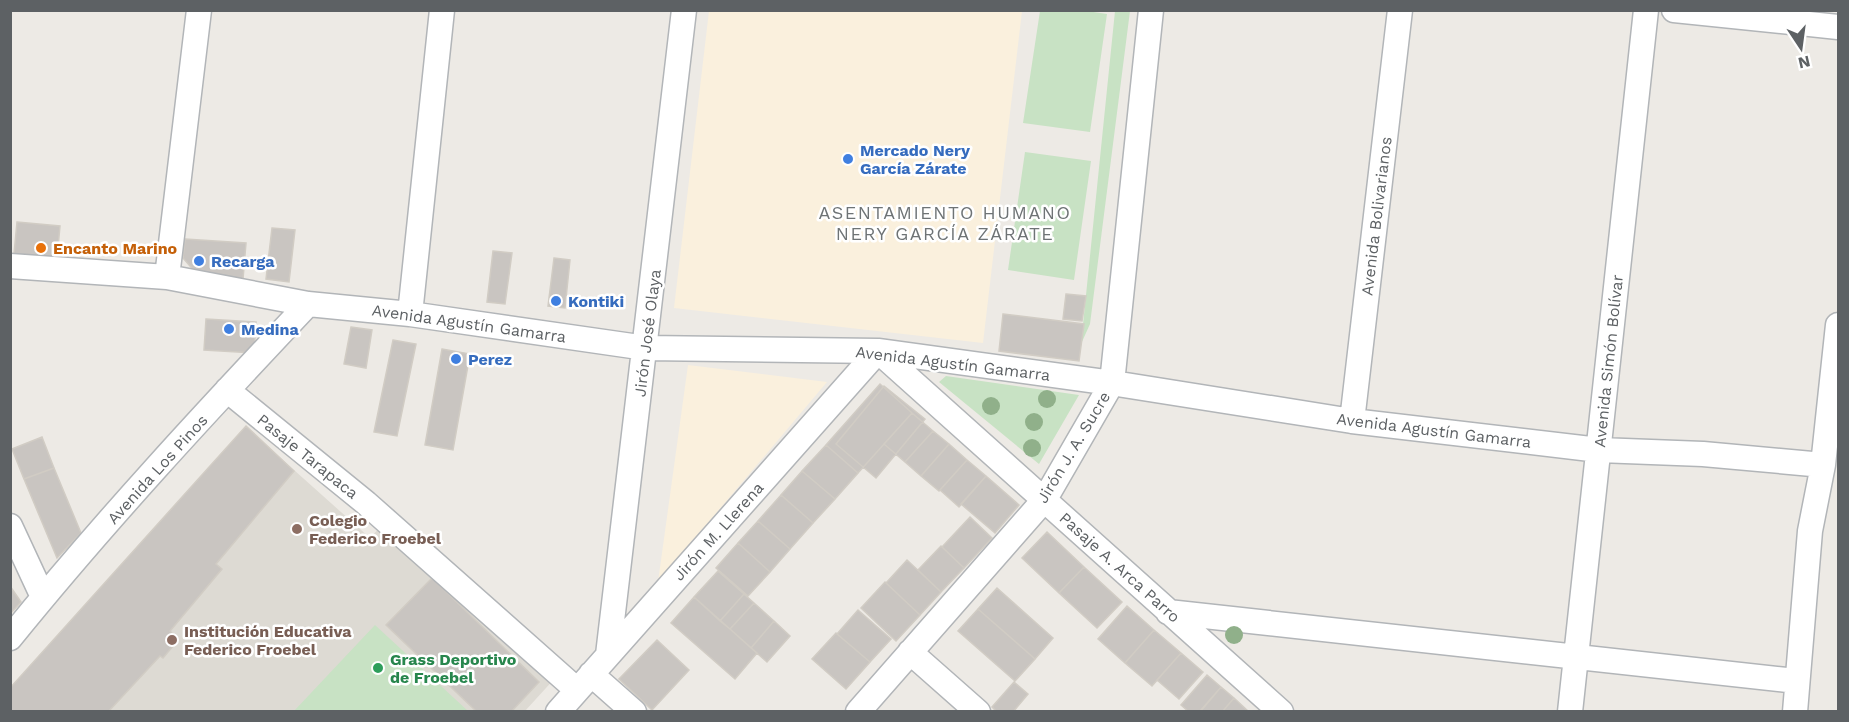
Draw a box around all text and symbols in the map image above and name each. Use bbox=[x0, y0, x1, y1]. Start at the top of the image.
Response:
north arrow bbox=[1771, 18, 1831, 78]
text: N bbox=[1796, 52, 1812, 73]
street label: Avenida Bolivarianos bbox=[1357, 135, 1396, 297]
place label: Mercado Nery García Zárate bbox=[860, 141, 971, 178]
marker: Mercado Nery García Zárate bbox=[841, 152, 855, 166]
district label: ASENTAMIENTO HUMANO NERY GARCÍA ZÁRATE bbox=[819, 202, 1071, 244]
place label: Encanto Marino bbox=[53, 239, 178, 258]
marker: Encanto Marino bbox=[34, 241, 48, 255]
place label: Recarga bbox=[211, 252, 275, 271]
marker: Recarga bbox=[192, 254, 206, 268]
street label: Jirón José Olaya bbox=[630, 268, 665, 398]
street label: Avenida Simón Bolívar bbox=[1590, 273, 1627, 448]
place label: Kontiki bbox=[568, 292, 624, 311]
marker: Kontiki bbox=[549, 294, 563, 308]
street label: Avenida Agustín Gamarra bbox=[371, 300, 567, 347]
place label: Medina bbox=[241, 320, 299, 339]
marker: Medina bbox=[222, 322, 236, 336]
street label: Avenida Agustín Gamarra bbox=[855, 342, 1051, 385]
place label: Perez bbox=[468, 350, 512, 369]
marker: Perez bbox=[449, 352, 463, 366]
street label: Jirón J. A. Sucre bbox=[1033, 388, 1114, 506]
street label: Avenida Agustín Gamarra bbox=[1336, 409, 1532, 452]
street label: Pasaje Tarapaca bbox=[253, 410, 362, 503]
street label: Avenida Los Pinos bbox=[103, 411, 212, 528]
street label: Jirón M. Llerena bbox=[669, 478, 768, 585]
street label: Pasaje A. Arca Parro bbox=[1056, 508, 1184, 626]
place label: Colegio Federico Froebel bbox=[309, 511, 442, 548]
marker: Colegio Federico Froebel bbox=[290, 522, 304, 536]
place label: Institución Educativa Federico Froebel bbox=[184, 622, 352, 659]
marker: Institución Educativa Federico Froebel bbox=[165, 633, 179, 647]
place label: Grass Deportivo de Froebel bbox=[390, 650, 517, 687]
marker: Grass Deportivo de Froebel bbox=[371, 661, 385, 675]

